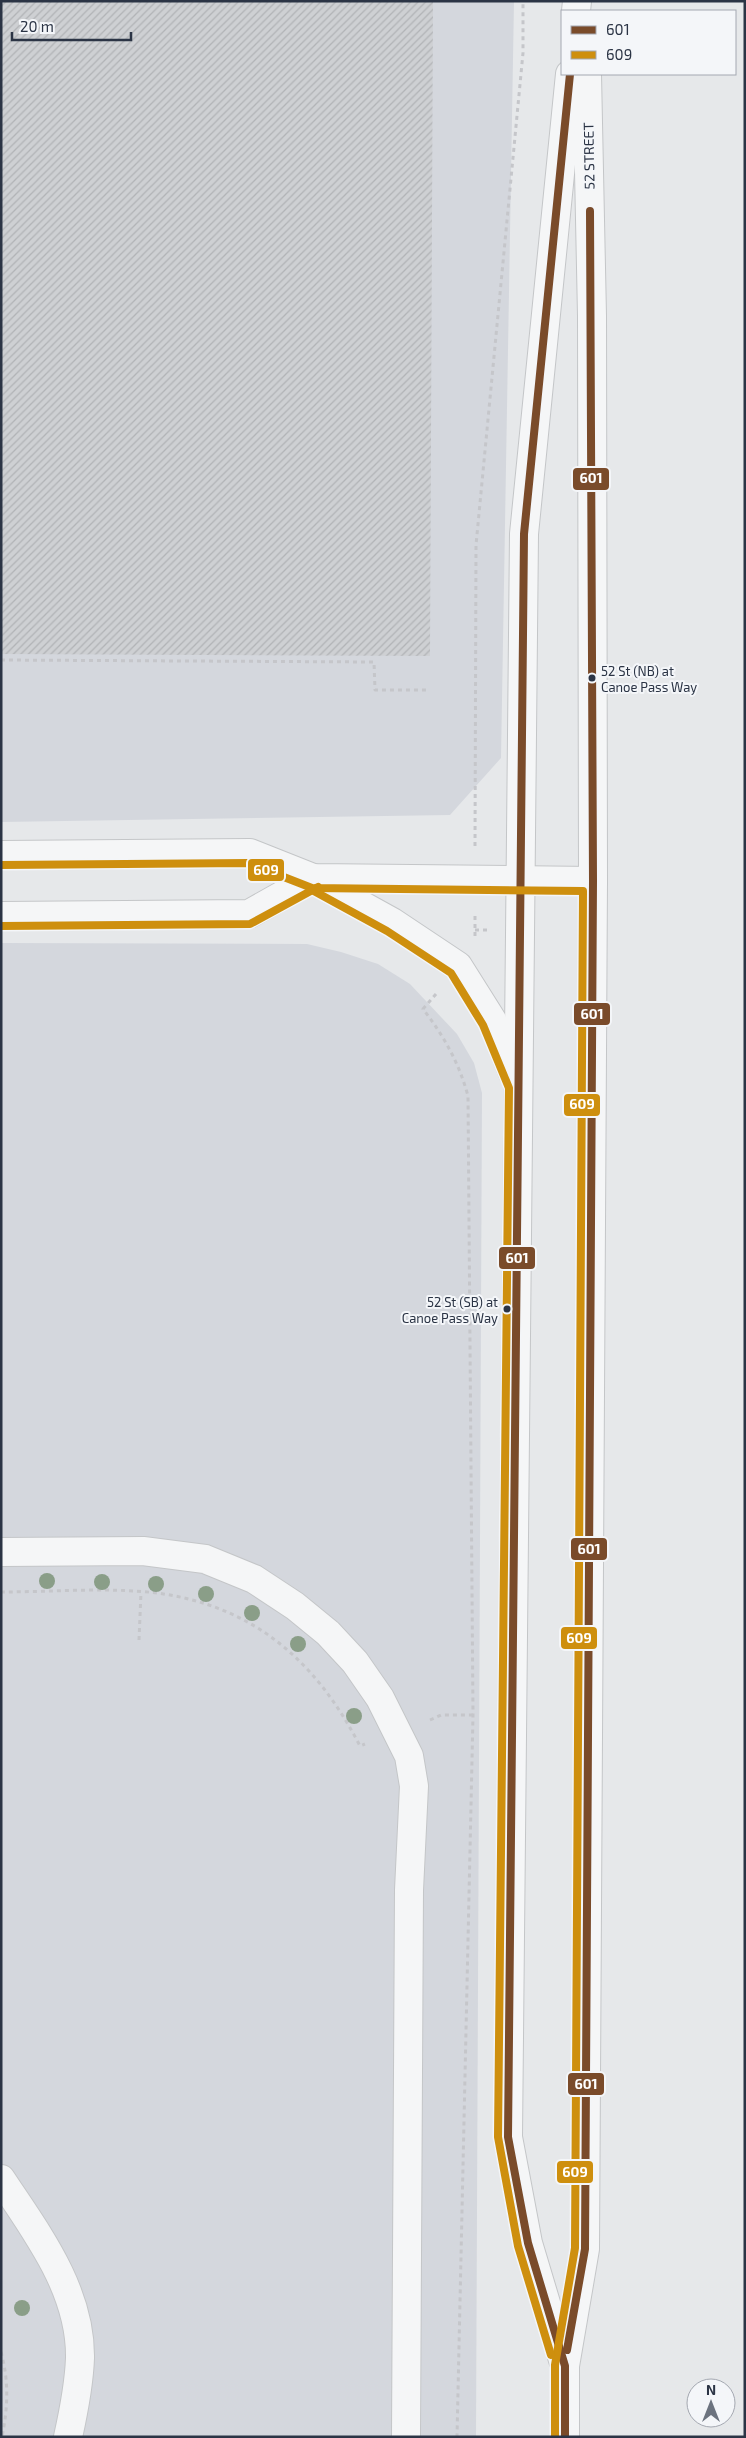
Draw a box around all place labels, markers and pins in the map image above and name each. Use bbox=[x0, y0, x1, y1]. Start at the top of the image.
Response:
place label: 52 St (NB) at Canoe Pass Way bbox=[601, 663, 697, 695]
marker: 52 St (NB) at Canoe Pass Way bbox=[587, 673, 597, 683]
place label: 52 St (SB) at Canoe Pass Way bbox=[402, 1294, 498, 1326]
marker: 52 St (SB) at Canoe Pass Way bbox=[502, 1304, 512, 1314]

